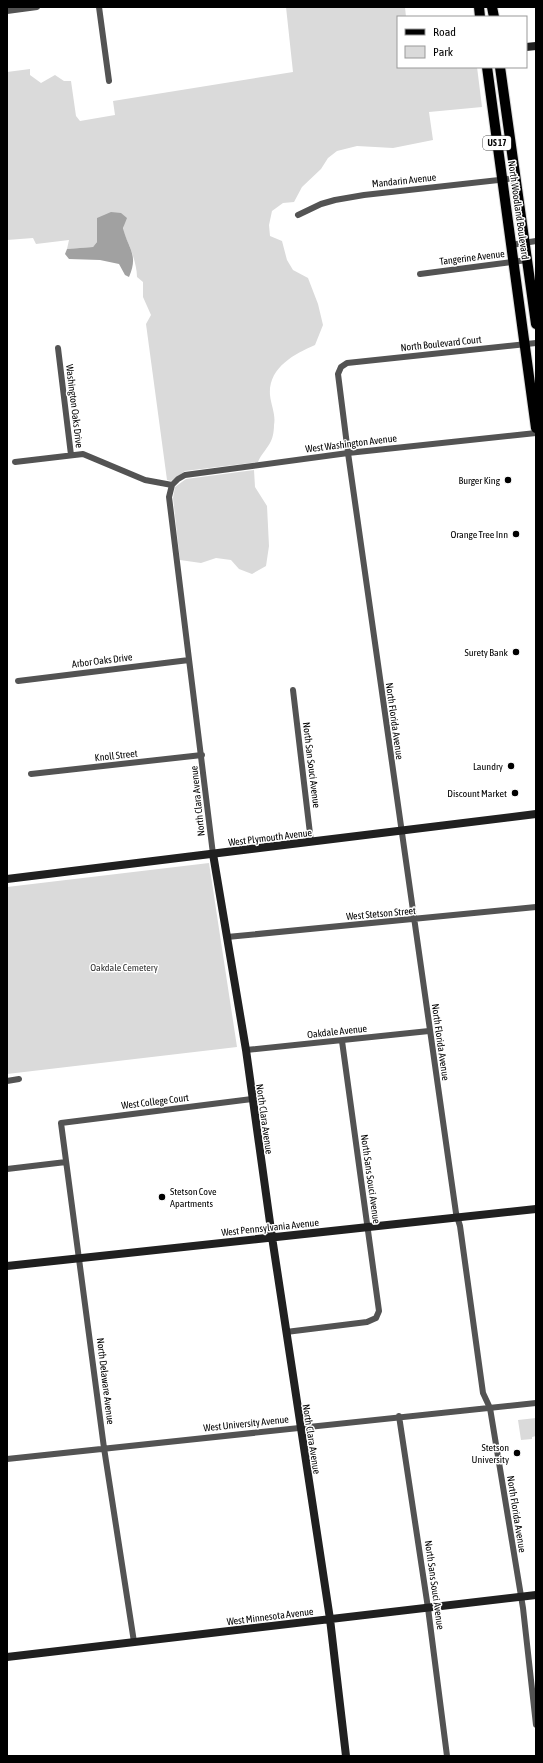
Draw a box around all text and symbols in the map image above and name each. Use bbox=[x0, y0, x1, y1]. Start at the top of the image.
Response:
legend bbox=[397, 16, 527, 68]
text: Road bbox=[433, 25, 456, 39]
text: Park bbox=[433, 45, 454, 59]
road number: US 17 bbox=[483, 136, 511, 150]
street label: North Woodland Boulevard bbox=[506, 160, 531, 260]
street label: Mandarin Avenue bbox=[371, 172, 437, 189]
street label: Tangerine Avenue bbox=[439, 248, 506, 267]
street label: North Boulevard Court bbox=[400, 334, 482, 353]
street label: Washington Oaks Drive bbox=[64, 364, 85, 449]
street label: West Washington Avenue bbox=[305, 432, 398, 455]
place label: Burger King bbox=[458, 475, 501, 486]
marker: Burger King bbox=[503, 475, 513, 485]
place label: Orange Tree Inn bbox=[451, 529, 508, 540]
marker: Orange Tree Inn bbox=[511, 529, 521, 539]
place label: Surety Bank bbox=[464, 647, 509, 658]
marker: Surety Bank bbox=[511, 647, 521, 657]
street label: Arbor Oaks Drive bbox=[71, 651, 133, 670]
street label: North Florida Avenue bbox=[384, 682, 405, 761]
street label: North San Souci Avenue bbox=[301, 722, 322, 809]
street label: Knoll Street bbox=[94, 748, 138, 763]
place label: Laundry bbox=[473, 761, 503, 772]
marker: Laundry bbox=[506, 761, 516, 771]
street label: North Clara Avenue bbox=[188, 765, 207, 837]
place label: Discount Market bbox=[447, 788, 507, 799]
marker: Discount Market bbox=[510, 788, 520, 798]
street label: West Plymouth Avenue bbox=[228, 827, 313, 848]
street label: West Stetson Street bbox=[346, 905, 417, 922]
park label: Oakdale Cemetery bbox=[90, 962, 158, 973]
street label: North Florida Avenue bbox=[430, 1003, 451, 1082]
street label: Oakdale Avenue bbox=[307, 1023, 368, 1040]
street label: North Clara Avenue bbox=[254, 1083, 275, 1155]
street label: West College Court bbox=[121, 1092, 190, 1111]
street label: North Sans Souci Avenue bbox=[359, 1134, 382, 1225]
place label: Stetson Cove Apartments bbox=[170, 1186, 217, 1209]
marker: Stetson Cove Apartments bbox=[157, 1192, 167, 1202]
street label: West Pennsylvania Avenue bbox=[221, 1217, 320, 1238]
street label: North Delaware Avenue bbox=[95, 1337, 116, 1425]
street label: North Clara Avenue bbox=[301, 1403, 323, 1475]
street label: West University Avenue bbox=[203, 1414, 290, 1433]
place label: Stetson University bbox=[472, 1442, 509, 1465]
marker: Stetson University bbox=[512, 1448, 522, 1458]
street label: North Florida Avenue bbox=[505, 1475, 528, 1554]
street label: North Sans Souci Avenue bbox=[423, 1540, 446, 1631]
street label: West Minnesota Avenue bbox=[226, 1606, 315, 1627]

